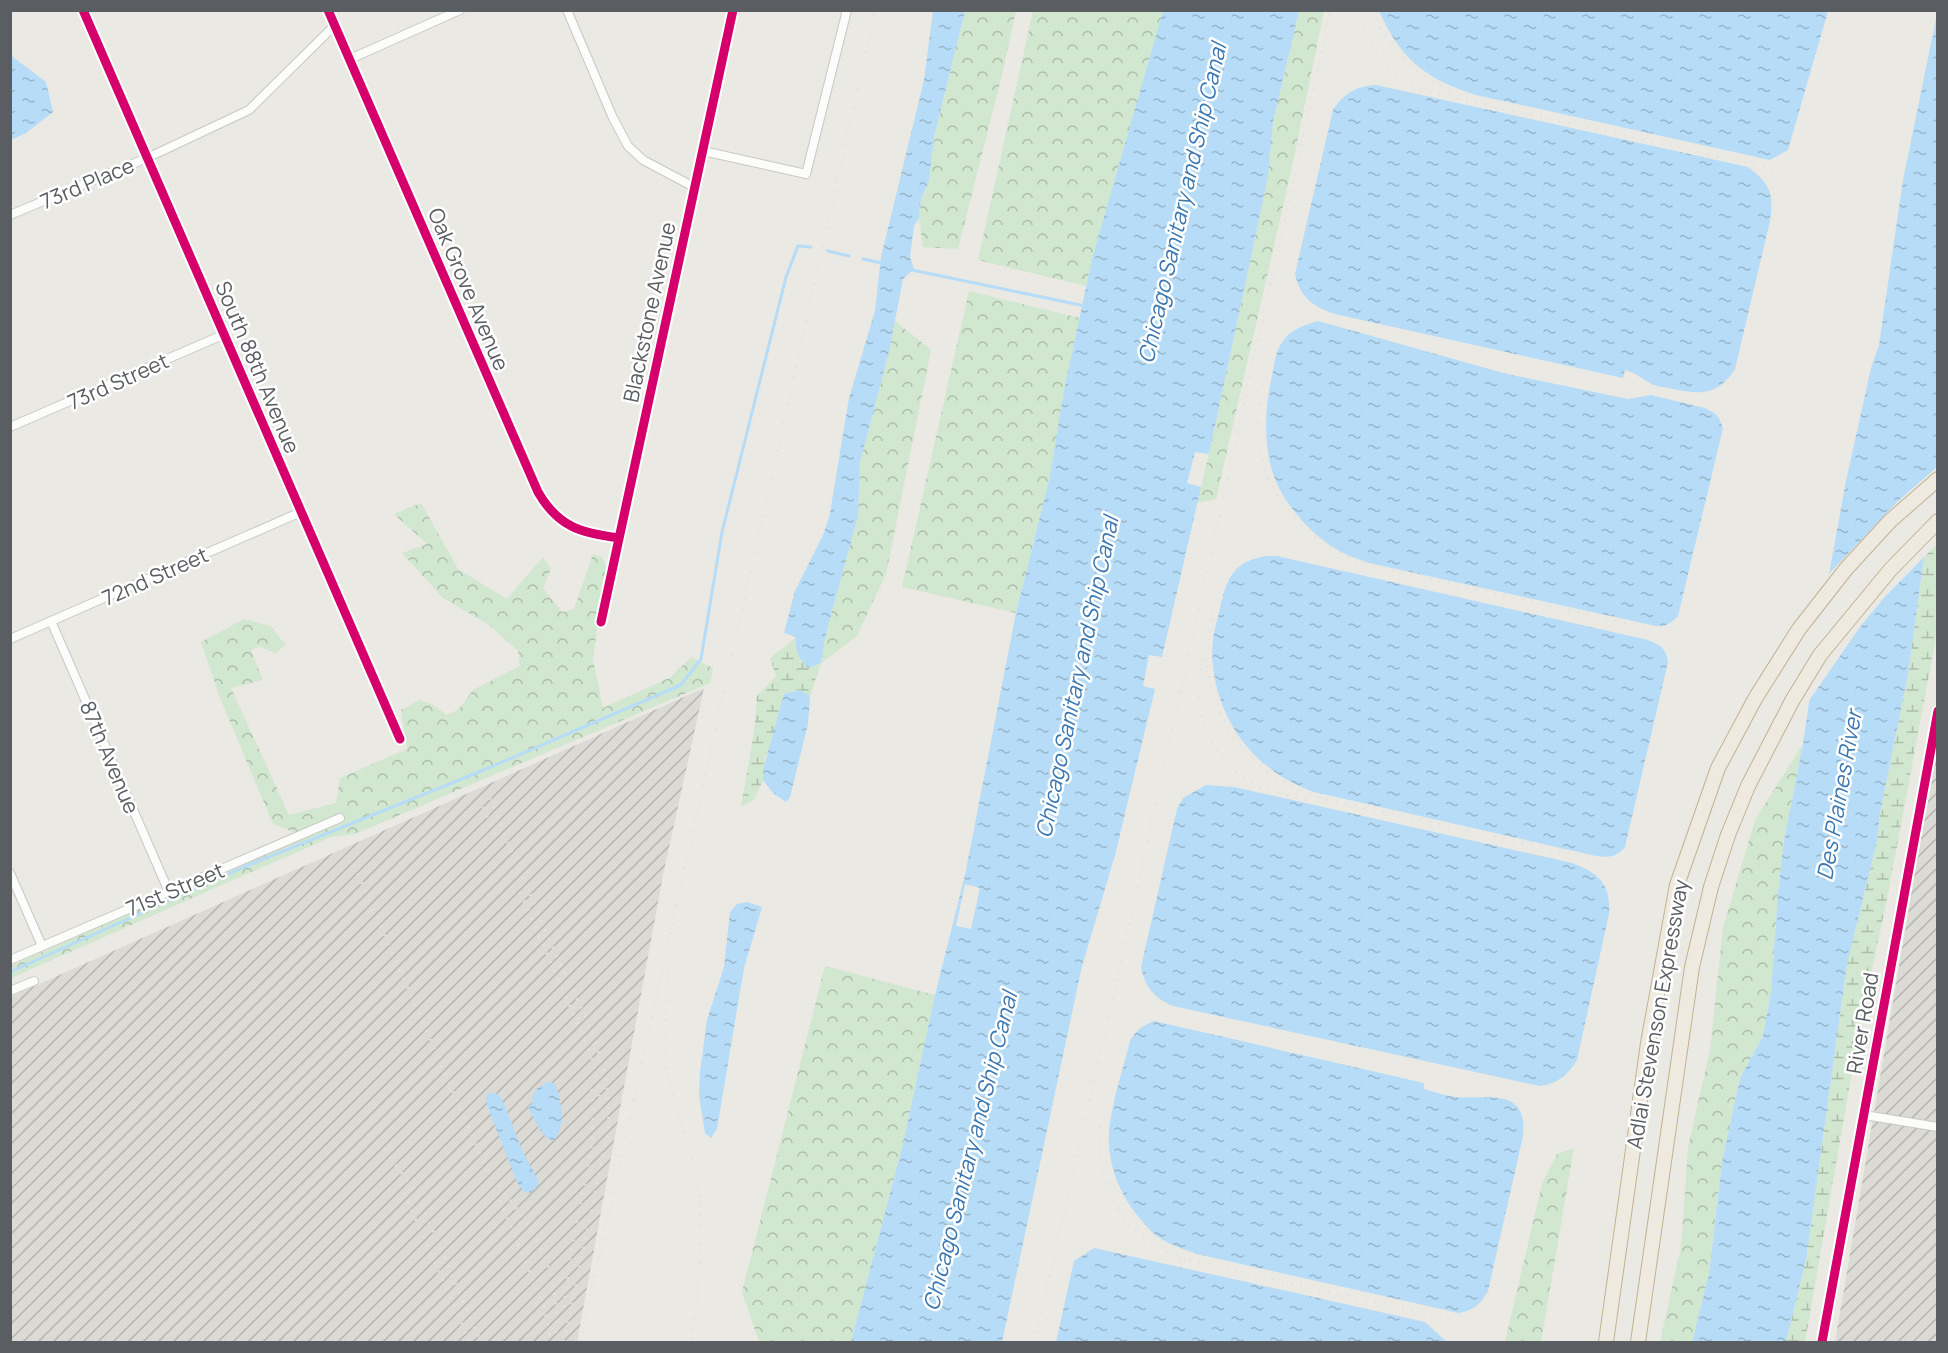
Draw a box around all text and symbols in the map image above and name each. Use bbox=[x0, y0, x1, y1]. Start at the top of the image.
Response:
water label: Chicago Sanitary and Ship Canal bbox=[1131, 37, 1234, 366]
street label: 73rd Place bbox=[36, 151, 138, 215]
street label: Oak Grove Avenue bbox=[422, 203, 516, 375]
street label: Blackstone Avenue bbox=[616, 219, 682, 405]
street label: South 88th Avenue bbox=[209, 277, 307, 457]
street label: 73rd Street bbox=[63, 346, 173, 416]
water label: Chicago Sanitary and Ship Canal bbox=[1028, 511, 1126, 840]
street label: 72nd Street bbox=[98, 540, 212, 612]
street label: 87th Avenue bbox=[74, 696, 146, 818]
water label: Des Plaines River bbox=[1809, 705, 1869, 882]
street label: 71st Street bbox=[122, 856, 228, 922]
street label: Adlai Stevenson Expressway bbox=[1619, 877, 1695, 1151]
street label: River Road bbox=[1839, 970, 1885, 1076]
water label: Chicago Sanitary and Ship Canal bbox=[916, 986, 1025, 1314]

